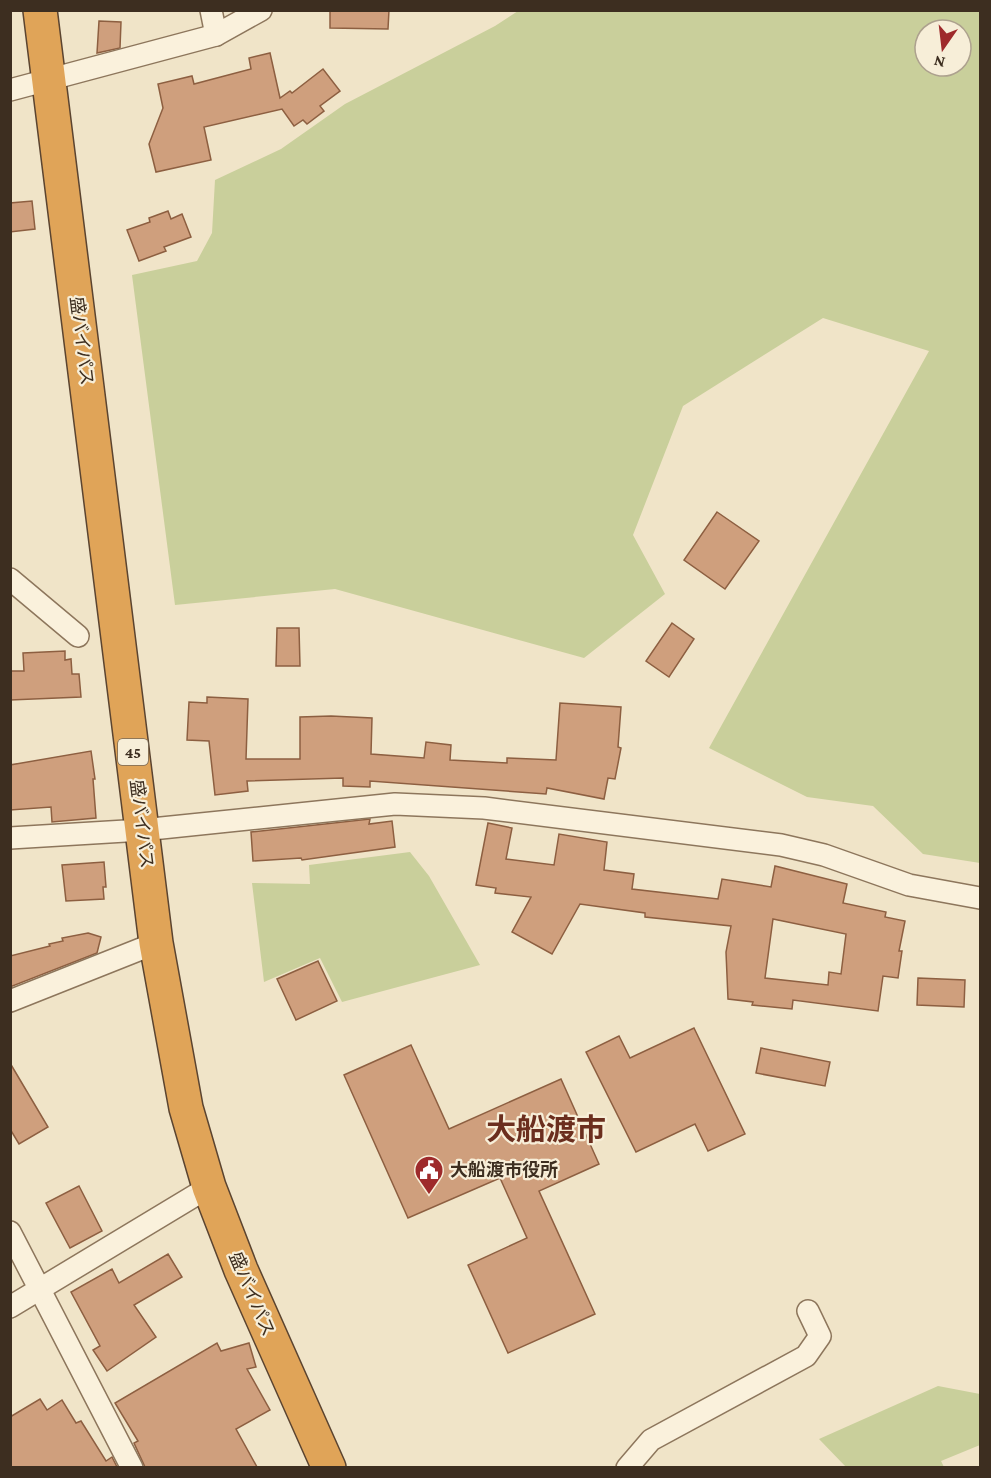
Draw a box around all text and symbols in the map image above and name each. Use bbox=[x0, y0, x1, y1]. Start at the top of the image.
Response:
north arrow bbox=[913, 18, 973, 78]
text: N bbox=[932, 52, 947, 72]
street label: 盛バイパス bbox=[67, 295, 97, 387]
road number: 45 bbox=[118, 739, 148, 765]
street label: 盛バイパス bbox=[127, 778, 157, 870]
district label: 大船渡市 bbox=[486, 1113, 606, 1146]
public building icon: 大船渡市役所 bbox=[413, 1154, 445, 1196]
place label: 大船渡市役所 bbox=[450, 1160, 558, 1180]
street label: 盛バイパス bbox=[225, 1249, 279, 1339]

